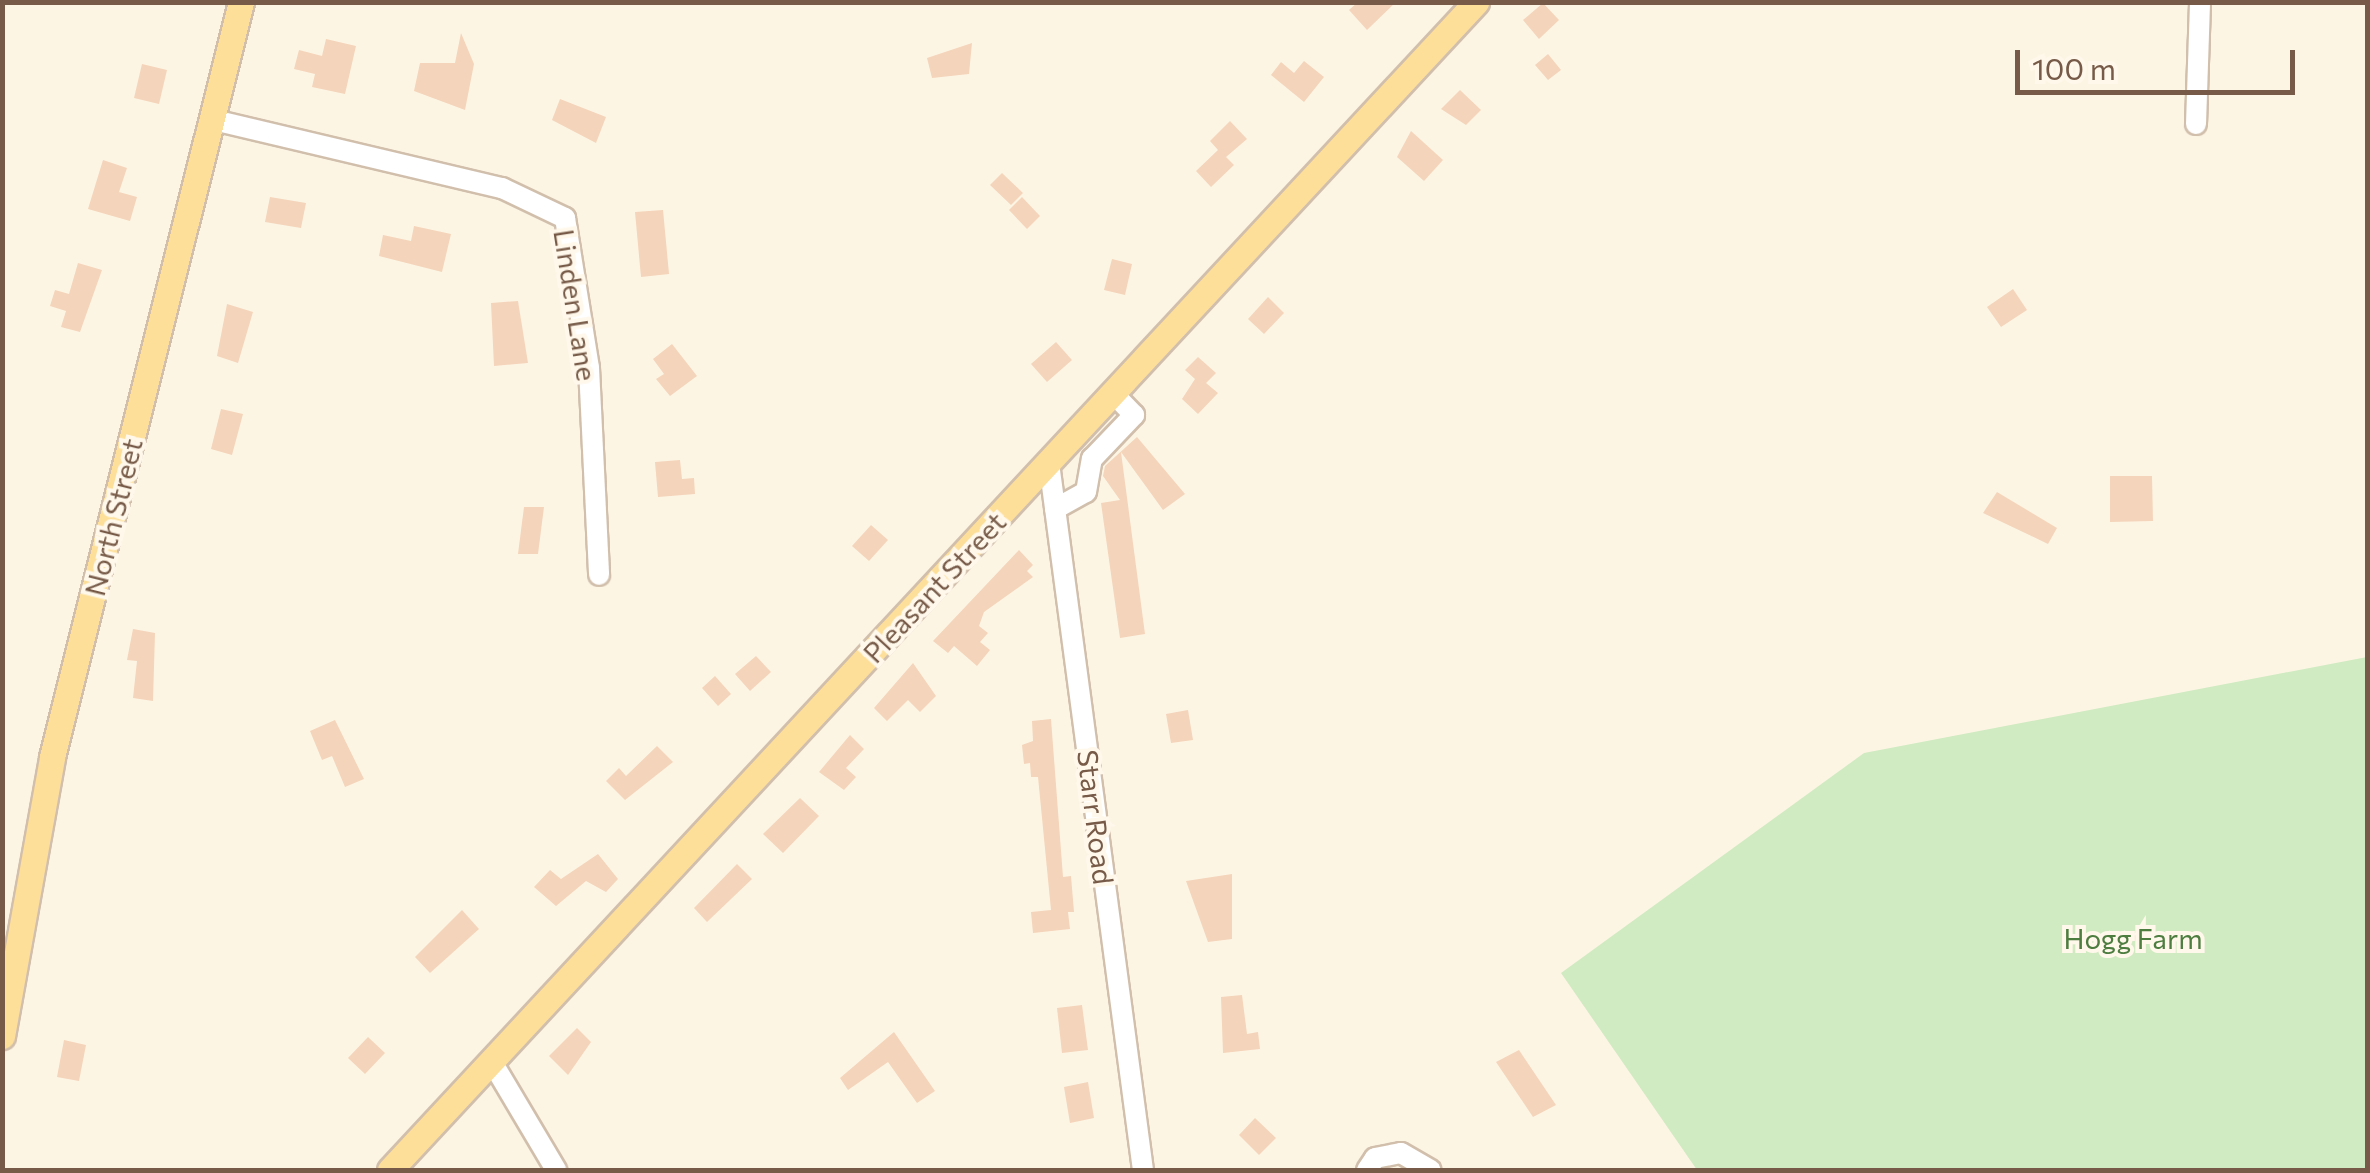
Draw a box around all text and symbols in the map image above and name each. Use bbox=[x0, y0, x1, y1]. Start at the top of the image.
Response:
scale bar bbox=[2020, 30, 2300, 92]
text: 100 m bbox=[2032, 49, 2116, 86]
street label: Linden Lane bbox=[547, 227, 605, 383]
street label: North Street bbox=[77, 435, 149, 599]
street label: Pleasant Street bbox=[856, 505, 1012, 669]
street label: Starr Road bbox=[1071, 748, 1121, 886]
park label: Hogg Farm bbox=[2063, 921, 2203, 955]

